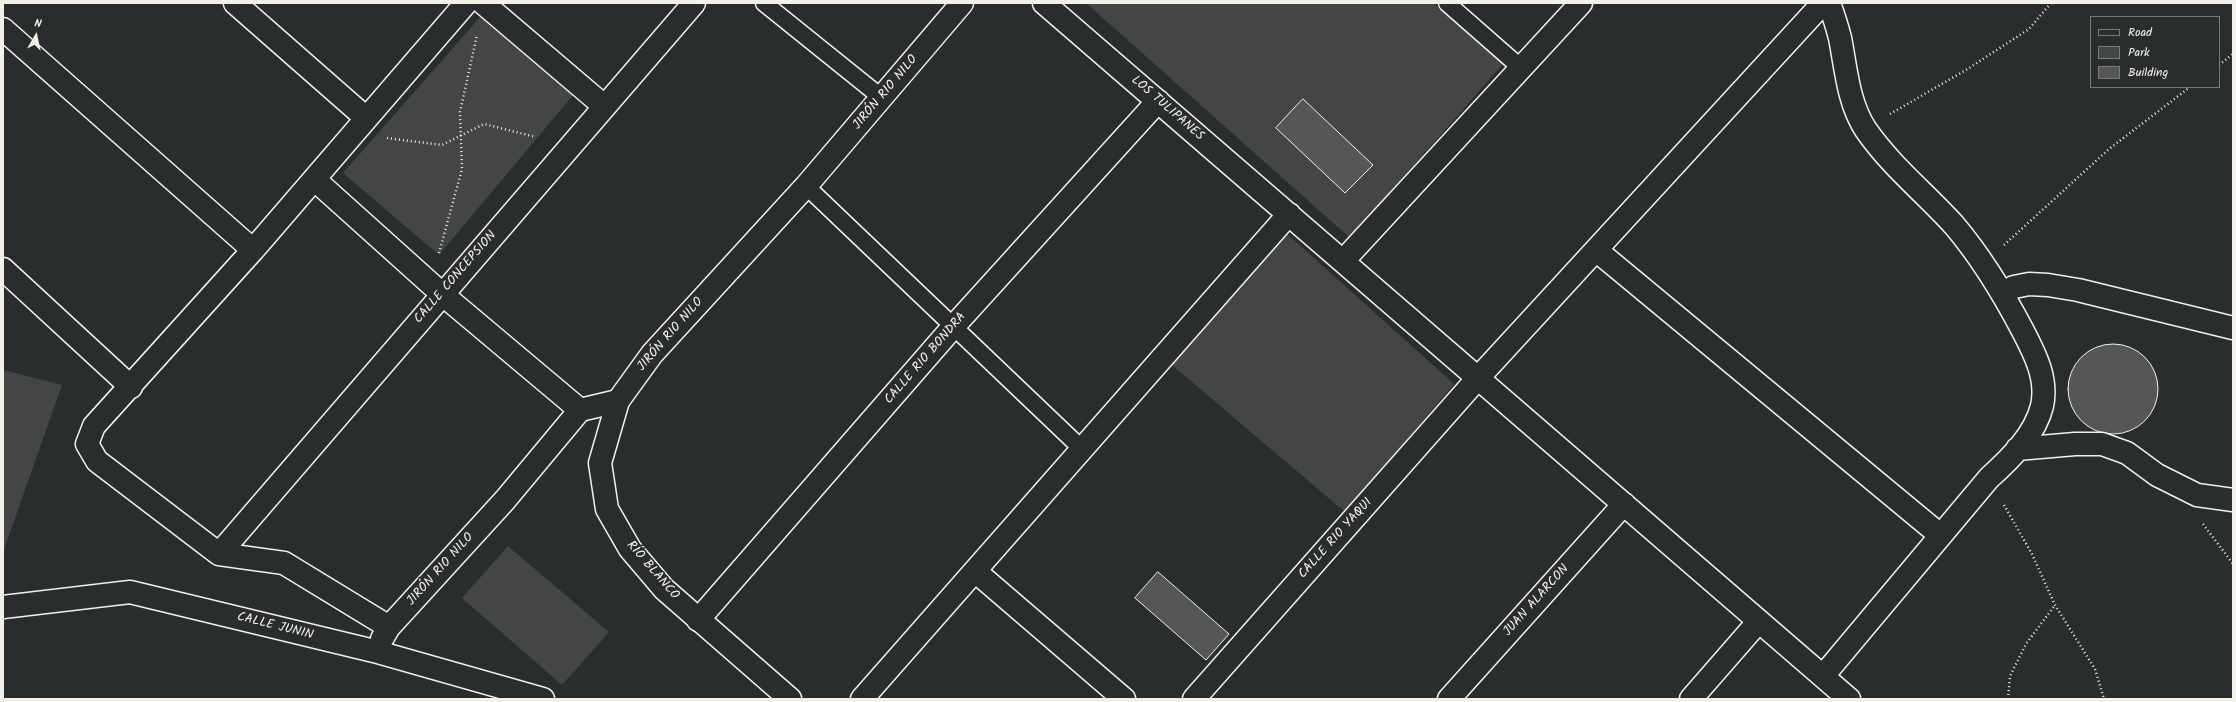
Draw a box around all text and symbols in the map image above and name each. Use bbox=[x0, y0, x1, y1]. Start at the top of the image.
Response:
text: N bbox=[33, 15, 43, 34]
north arrow bbox=[16, 16, 56, 56]
legend bbox=[2090, 16, 2220, 88]
text: Road bbox=[2128, 23, 2152, 42]
text: Park bbox=[2128, 43, 2150, 62]
street label: JIRÓN RIO NILO bbox=[850, 53, 922, 133]
text: Building bbox=[2128, 63, 2168, 82]
street label: LOS TULIPANES bbox=[1127, 73, 1207, 145]
street label: CALLE CONCEPSION bbox=[412, 229, 500, 327]
street label: JIRÓN RIO NILO bbox=[635, 295, 707, 375]
street label: CALLE RIO BONDRA bbox=[882, 310, 970, 408]
street label: CALLE RIO YAQUI bbox=[1296, 495, 1376, 583]
street label: JIRÓN RIO NILO bbox=[404, 530, 478, 610]
street label: RÍO BLANCO bbox=[622, 538, 682, 604]
street label: JUAN ALARCON bbox=[1501, 562, 1573, 640]
street label: CALLE JUNIN bbox=[235, 610, 315, 644]

